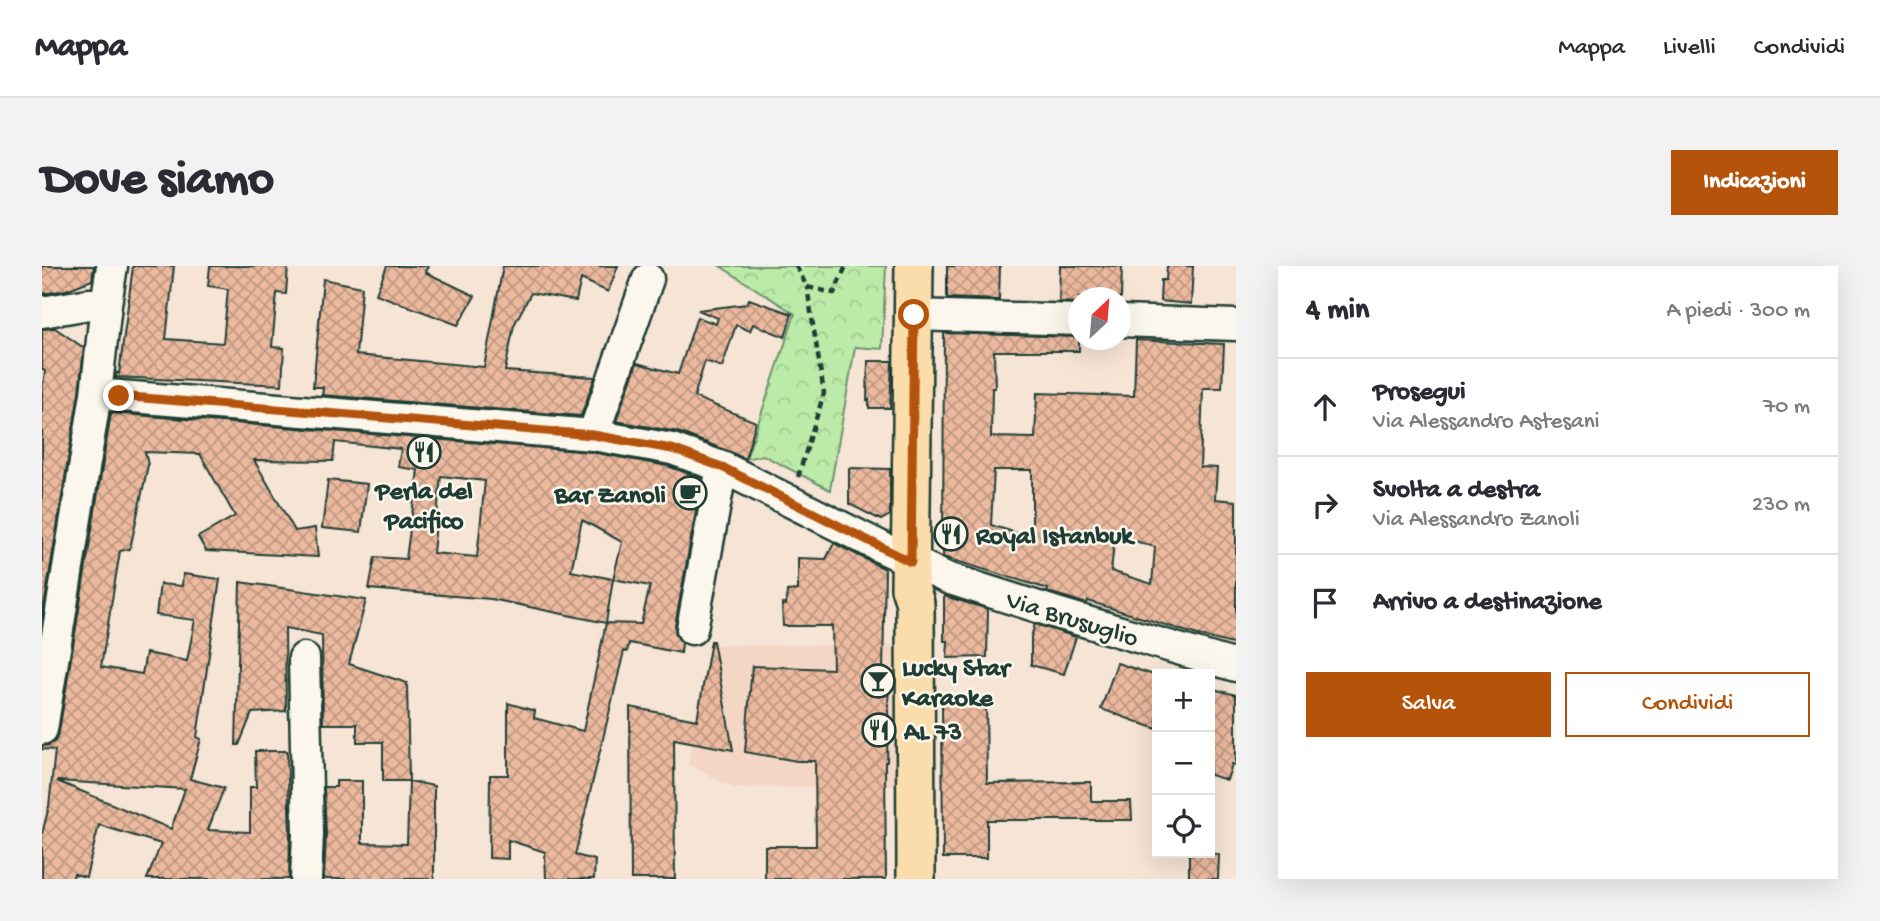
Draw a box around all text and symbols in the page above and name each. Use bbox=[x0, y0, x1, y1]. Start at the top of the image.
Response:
text: Mappa bbox=[35, 29, 127, 67]
text: Mappa bbox=[1558, 34, 1625, 63]
text: Livelli bbox=[1663, 34, 1716, 63]
text: Condividi bbox=[1754, 34, 1845, 63]
button: Indicazioni bbox=[1671, 150, 1838, 215]
text: Dove siamo bbox=[42, 153, 274, 211]
north arrow bbox=[1068, 287, 1131, 350]
text: 4 min bbox=[1306, 294, 1369, 329]
text: A piedi · 300 m bbox=[1666, 298, 1810, 325]
route start bbox=[898, 299, 929, 330]
text: Prosegui bbox=[1373, 378, 1466, 409]
route end bbox=[103, 380, 134, 411]
icon: ahead bbox=[1306, 388, 1344, 426]
text: 70 m bbox=[1763, 394, 1810, 421]
text: Via Alessandro Astesani bbox=[1373, 409, 1600, 436]
restaurant icon: Perla del Pacifico bbox=[405, 433, 443, 471]
cafe icon: Bar Zanoli bbox=[671, 474, 709, 512]
text: Svolta a destra bbox=[1373, 476, 1540, 507]
place label: Perla del Pacifico bbox=[373, 478, 473, 539]
place label: Bar Zanoli bbox=[553, 482, 666, 513]
icon: right bbox=[1306, 486, 1344, 524]
text: 230 m bbox=[1752, 492, 1810, 519]
text: Via Alessandro Zanoli bbox=[1373, 507, 1580, 534]
restaurant icon: Royal Istanbuk bbox=[932, 515, 970, 553]
place label: Royal Istanbuk bbox=[975, 523, 1136, 554]
icon: arrive bbox=[1306, 584, 1344, 622]
street label: Via Brusuglio bbox=[1001, 586, 1142, 656]
text: Arrivo a destinazione bbox=[1373, 588, 1602, 619]
place label: Lucky Star Karaoke bbox=[901, 655, 1012, 716]
bar icon: Lucky Star Karaoke bbox=[859, 662, 897, 700]
map controls bbox=[1152, 669, 1215, 858]
button: + bbox=[1152, 669, 1215, 732]
button: Salva bbox=[1306, 672, 1551, 737]
button: Condividi bbox=[1565, 672, 1810, 737]
restaurant icon: AL 73 bbox=[860, 711, 898, 749]
place label: AL 73 bbox=[903, 719, 962, 750]
button: − bbox=[1152, 732, 1215, 795]
button: locate bbox=[1152, 795, 1215, 858]

